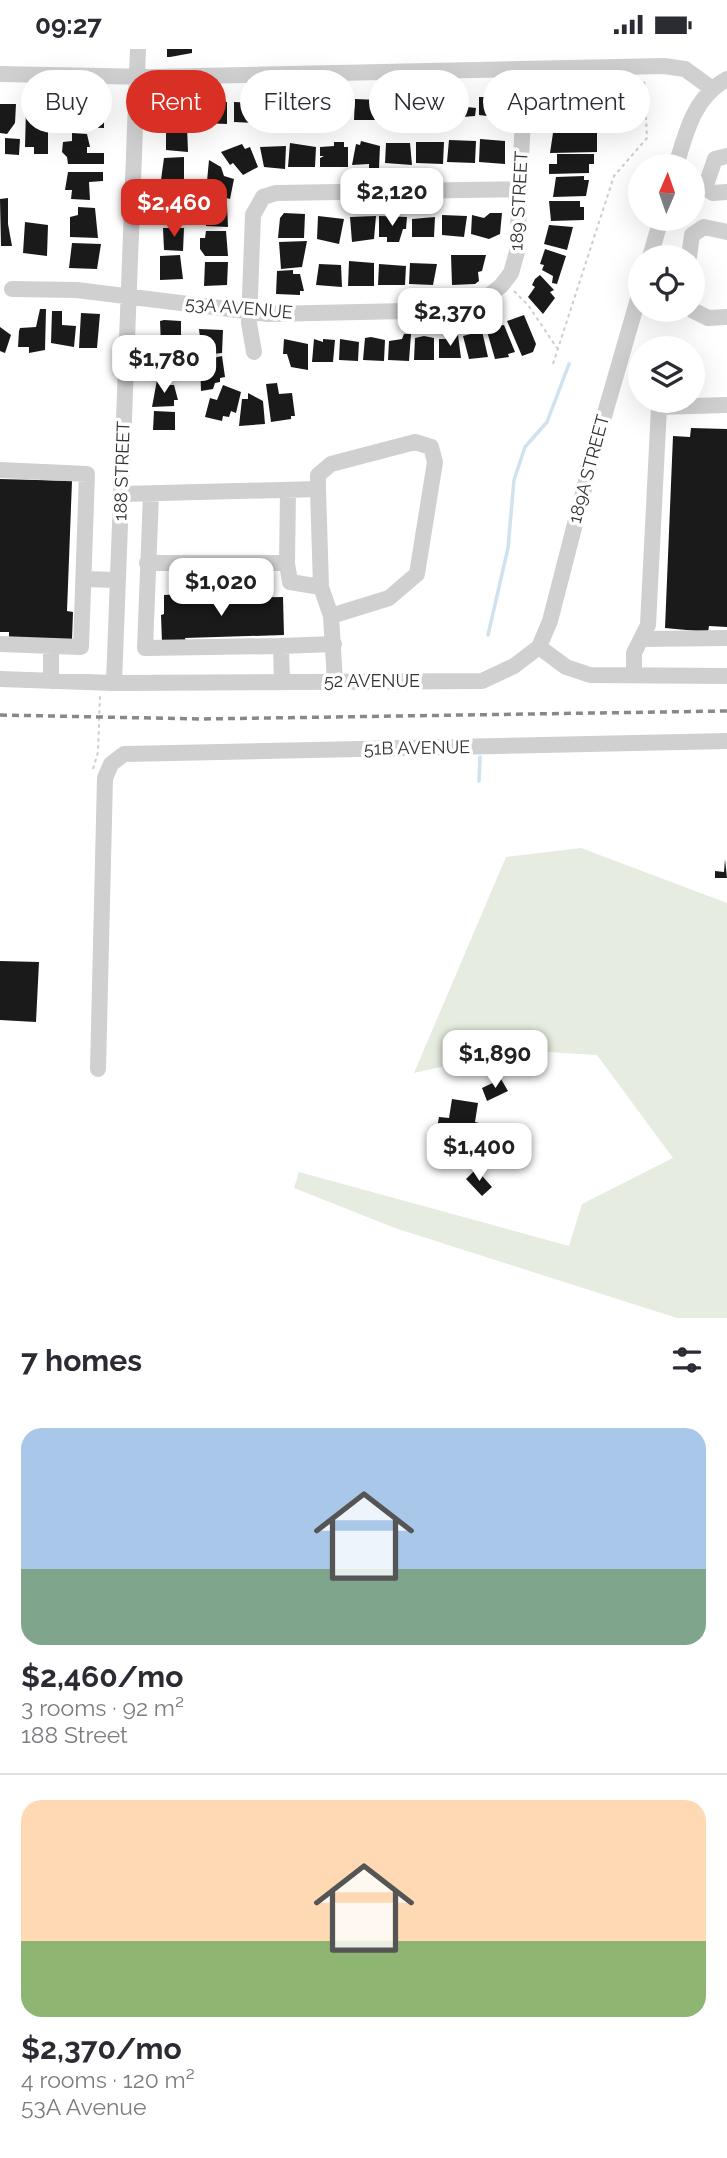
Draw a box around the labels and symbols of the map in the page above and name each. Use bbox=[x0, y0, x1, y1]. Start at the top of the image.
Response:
street label: 189 STREET bbox=[505, 150, 532, 251]
north arrow bbox=[628, 154, 705, 231]
pin: $2,120 bbox=[335, 169, 449, 228]
pin: $2,460 bbox=[117, 179, 231, 239]
pin: $2,370 bbox=[393, 289, 507, 348]
street label: 53A AVENUE bbox=[184, 292, 294, 323]
pin: $1,780 bbox=[107, 335, 221, 395]
street label: 189A STREET bbox=[564, 412, 613, 526]
street label: 188 STREET bbox=[109, 421, 134, 521]
pin: $1,020 bbox=[164, 559, 278, 618]
street label: 52 AVENUE bbox=[324, 670, 420, 691]
street label: 51B AVENUE bbox=[364, 736, 470, 759]
pin: $1,890 bbox=[438, 1031, 552, 1090]
pin: $1,400 bbox=[422, 1123, 536, 1183]

